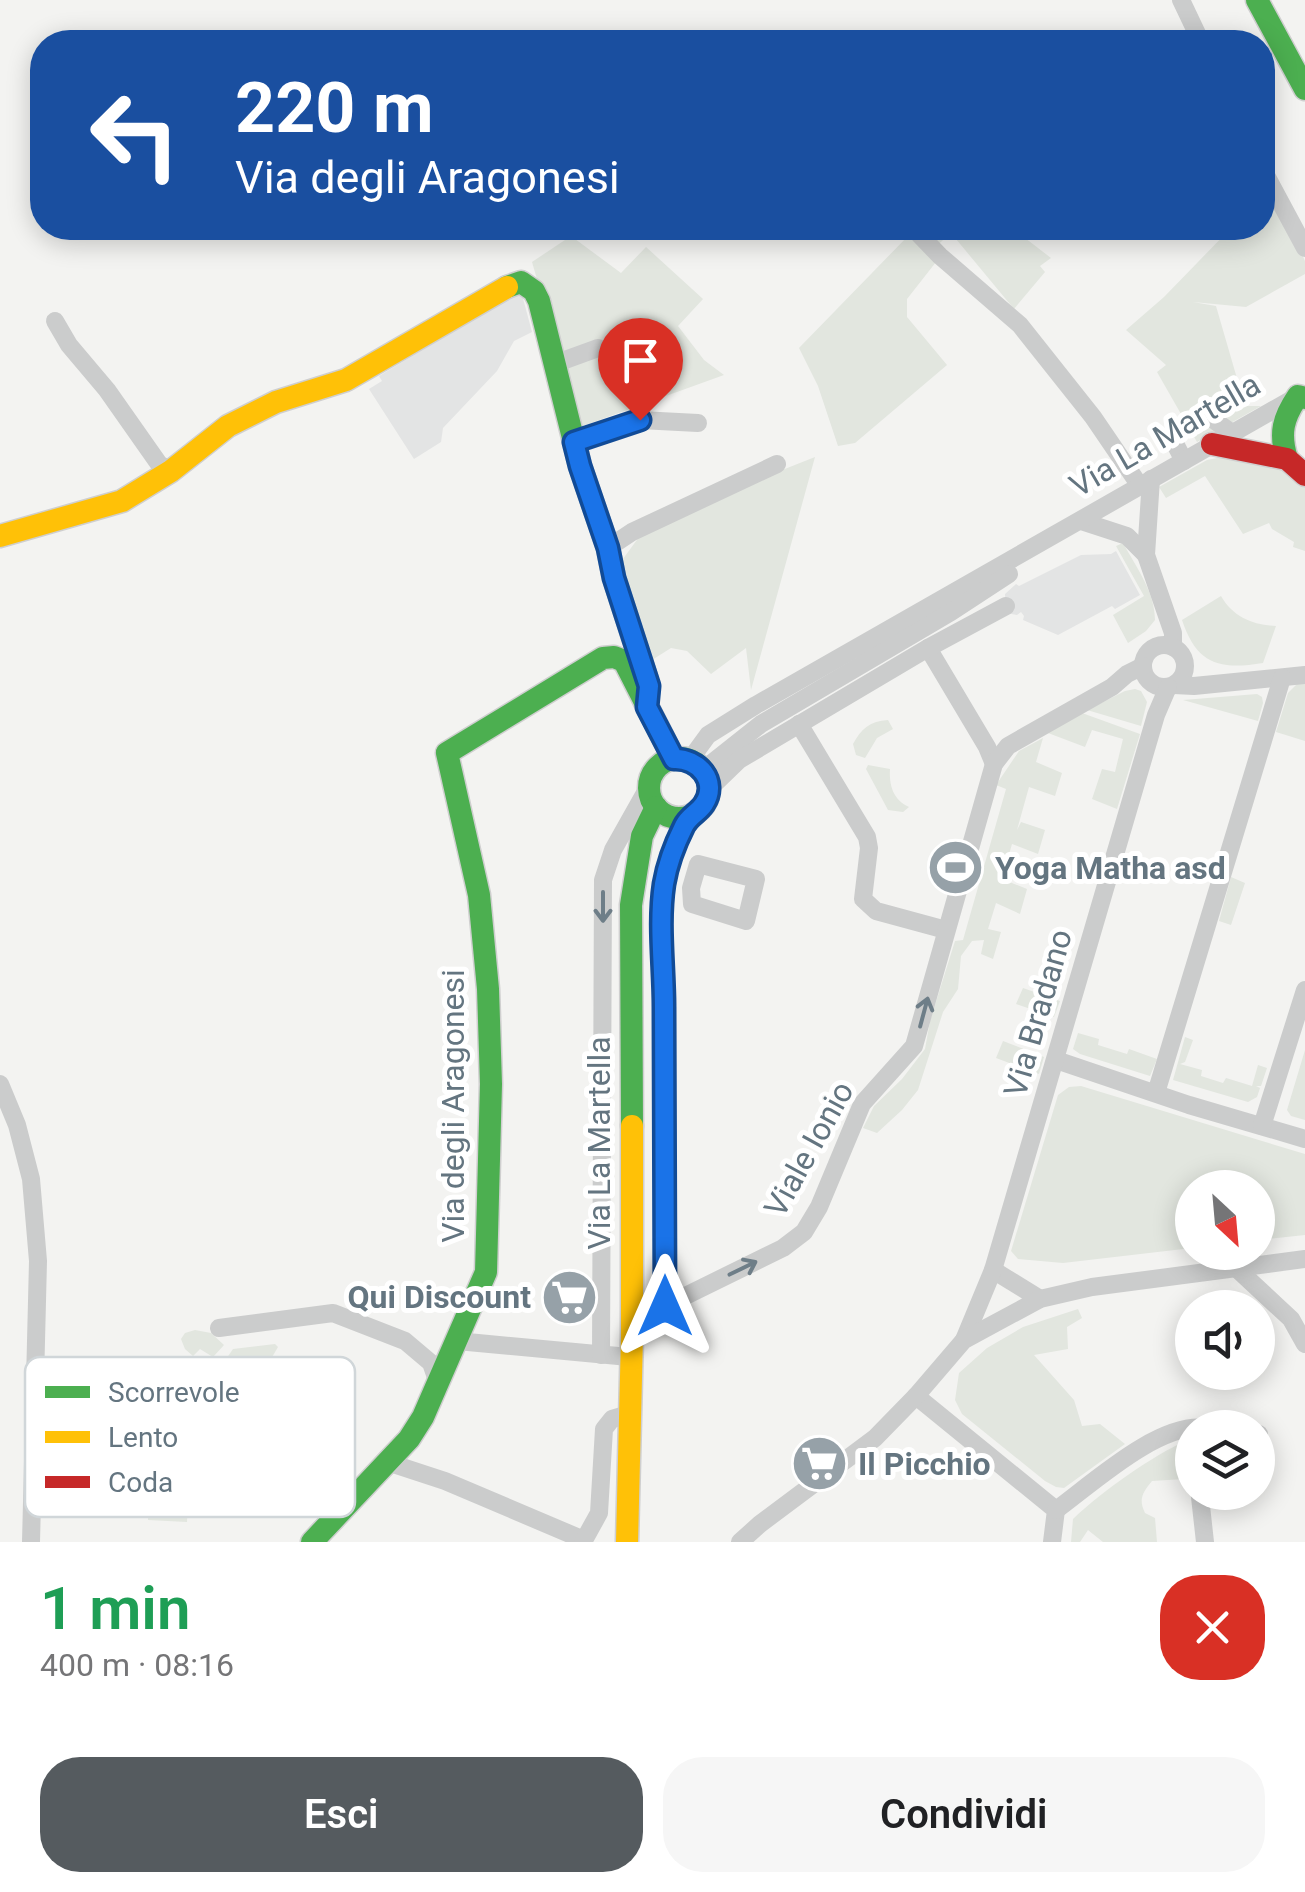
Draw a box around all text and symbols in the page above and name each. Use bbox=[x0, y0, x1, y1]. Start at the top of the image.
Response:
text: 220 m bbox=[235, 67, 434, 149]
icon: left bbox=[70, 70, 200, 200]
text: Via degli Aragonesi bbox=[235, 151, 620, 204]
pin bbox=[598, 318, 683, 421]
icon: arrive bbox=[613, 333, 668, 388]
street label: Via La Martella bbox=[1063, 365, 1267, 505]
sports icon: Yoga Matha asd bbox=[926, 838, 986, 898]
place label: Yoga Matha asd bbox=[995, 849, 1226, 887]
one-way arrow bbox=[594, 890, 612, 923]
street label: Via Bradano bbox=[996, 925, 1080, 1101]
street label: Via degli Aragonesi bbox=[434, 969, 472, 1243]
one-way arrow bbox=[915, 997, 934, 1028]
street label: Via La Martella bbox=[580, 1036, 618, 1250]
street label: Viale Ionio bbox=[756, 1075, 862, 1223]
north arrow bbox=[1175, 1170, 1275, 1270]
map controls bbox=[1175, 1170, 1275, 1510]
position arrow bbox=[613, 1254, 717, 1358]
one-way arrow bbox=[728, 1257, 758, 1276]
supermarket icon: Qui Discount bbox=[540, 1267, 600, 1327]
place label: Qui Discount bbox=[347, 1278, 531, 1316]
button: sound bbox=[1175, 1290, 1275, 1390]
legend bbox=[25, 1357, 355, 1517]
text: Scorrevole bbox=[108, 1376, 240, 1409]
button: layers bbox=[1175, 1410, 1275, 1510]
text: Lento bbox=[108, 1421, 178, 1454]
supermarket icon: Il Picchio bbox=[789, 1434, 849, 1494]
place label: Il Picchio bbox=[858, 1445, 991, 1483]
text: Coda bbox=[108, 1466, 173, 1499]
text: 1 min bbox=[40, 1573, 190, 1644]
button: close bbox=[1160, 1575, 1265, 1680]
text: 400 m · 08:16 bbox=[40, 1646, 234, 1684]
button: Esci bbox=[40, 1757, 643, 1872]
button: Condividi bbox=[663, 1757, 1265, 1872]

